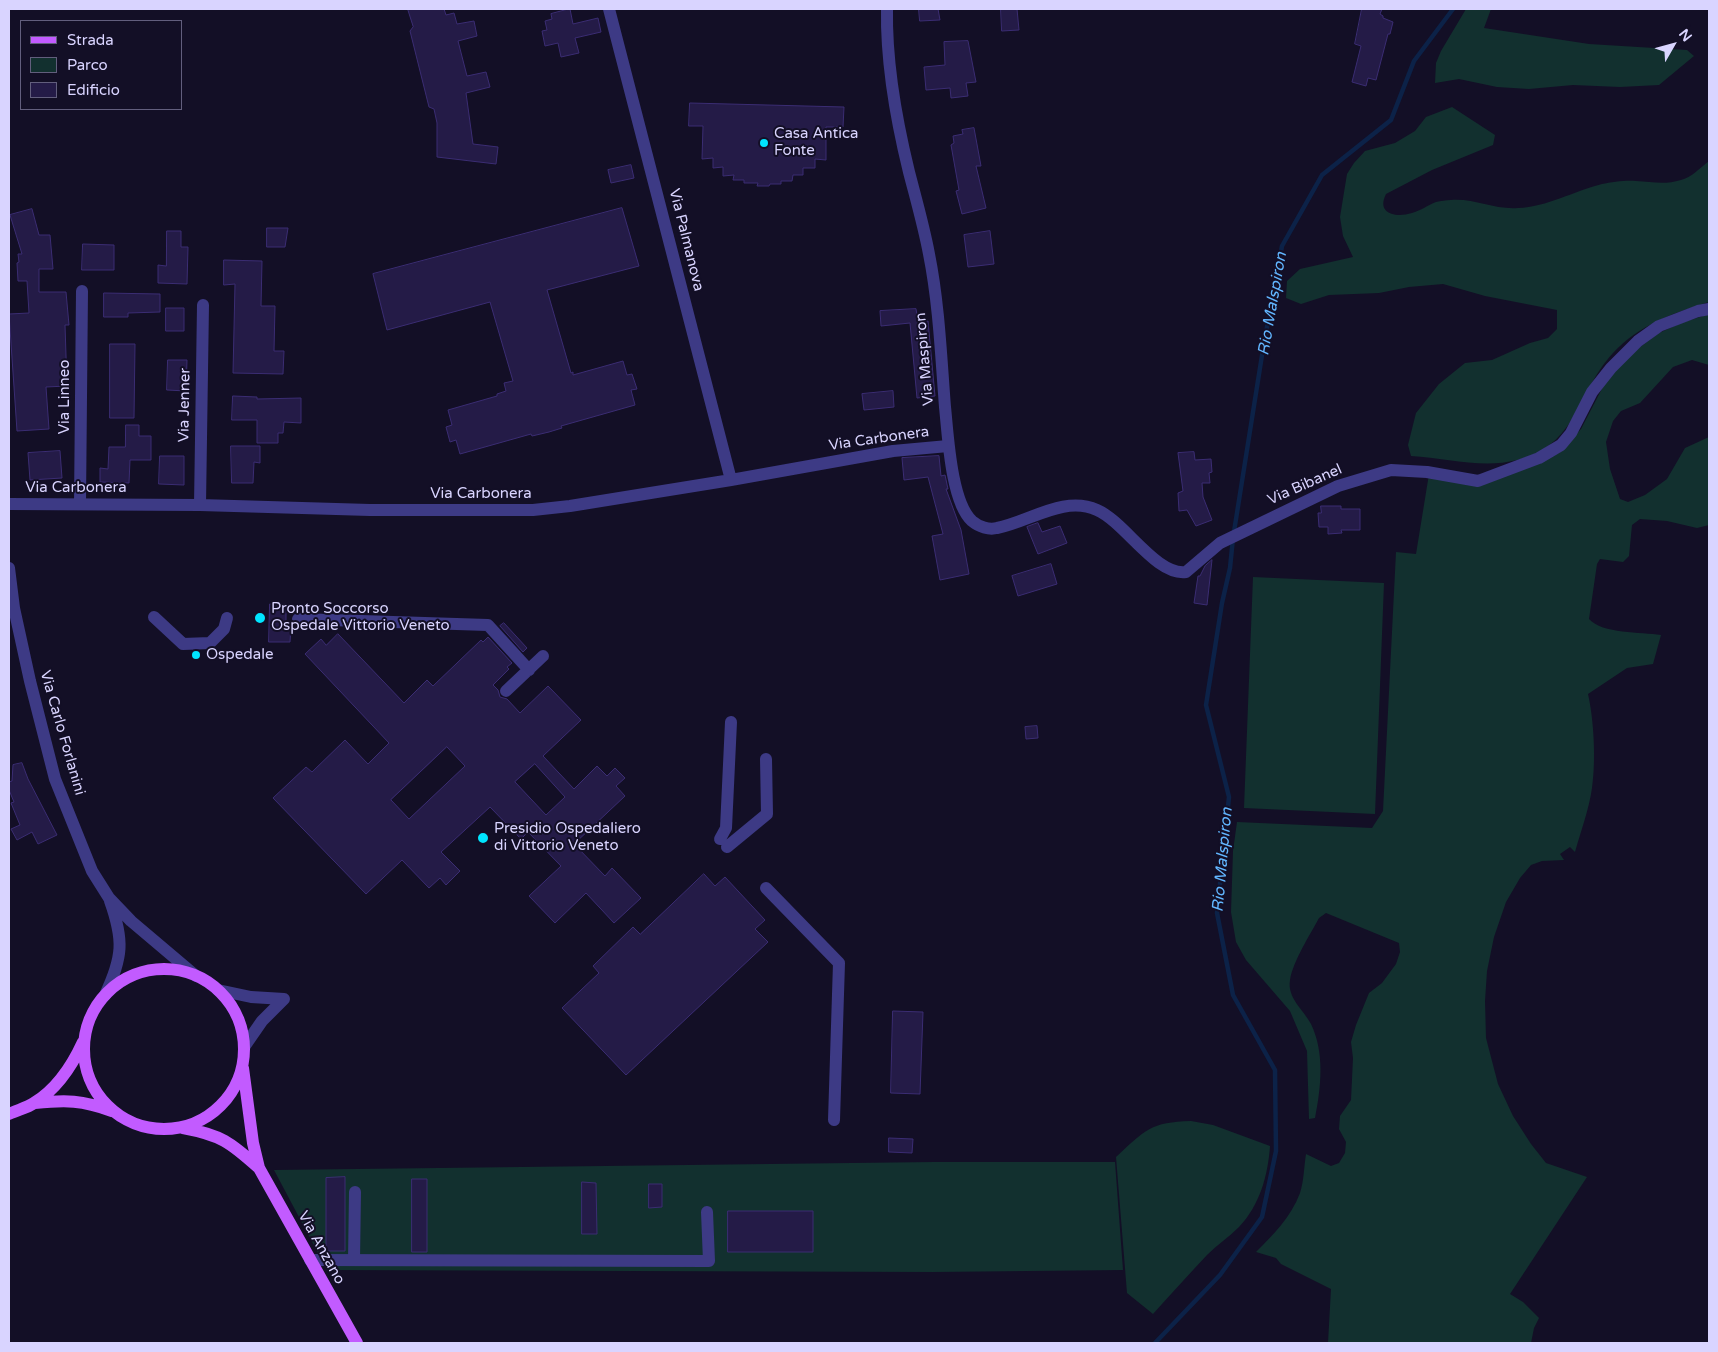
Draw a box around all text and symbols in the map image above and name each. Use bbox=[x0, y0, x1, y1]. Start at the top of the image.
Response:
legend bbox=[20, 20, 182, 110]
north arrow bbox=[1648, 20, 1698, 70]
text: N bbox=[1675, 26, 1695, 45]
text: Strada bbox=[67, 31, 114, 49]
text: Parco bbox=[67, 56, 108, 74]
text: Edificio bbox=[67, 81, 120, 99]
place label: Casa Antica Fonte bbox=[774, 125, 858, 160]
marker: Casa Antica Fonte bbox=[758, 137, 770, 149]
street label: Via Palmanova bbox=[665, 187, 707, 293]
water label: Rio Malspiron bbox=[1254, 251, 1292, 357]
street label: Via Maspiron bbox=[912, 312, 938, 406]
street label: Via Linneo bbox=[56, 360, 74, 434]
street label: Via Jenner bbox=[175, 368, 195, 442]
street label: Via Carbonera bbox=[828, 423, 930, 455]
street label: Via Bibanel bbox=[1265, 461, 1345, 509]
street label: Via Carbonera bbox=[25, 479, 127, 497]
street label: Via Carbonera bbox=[430, 485, 532, 503]
place label: Pronto Soccorso Ospedale Vittorio Veneto bbox=[271, 600, 450, 635]
marker: Pronto Soccorso Ospedale Vittorio Veneto bbox=[253, 611, 267, 625]
place label: Ospedale bbox=[206, 646, 273, 664]
marker: Ospedale bbox=[190, 649, 202, 661]
street label: Via Carlo Forlanini bbox=[36, 669, 88, 797]
water label: Rio Malspiron bbox=[1209, 807, 1237, 913]
place label: Presidio Ospedaliero di Vittorio Veneto bbox=[494, 820, 641, 855]
marker: Presidio Ospedaliero di Vittorio Veneto bbox=[476, 831, 490, 845]
street label: Via Anzano bbox=[294, 1208, 348, 1288]

